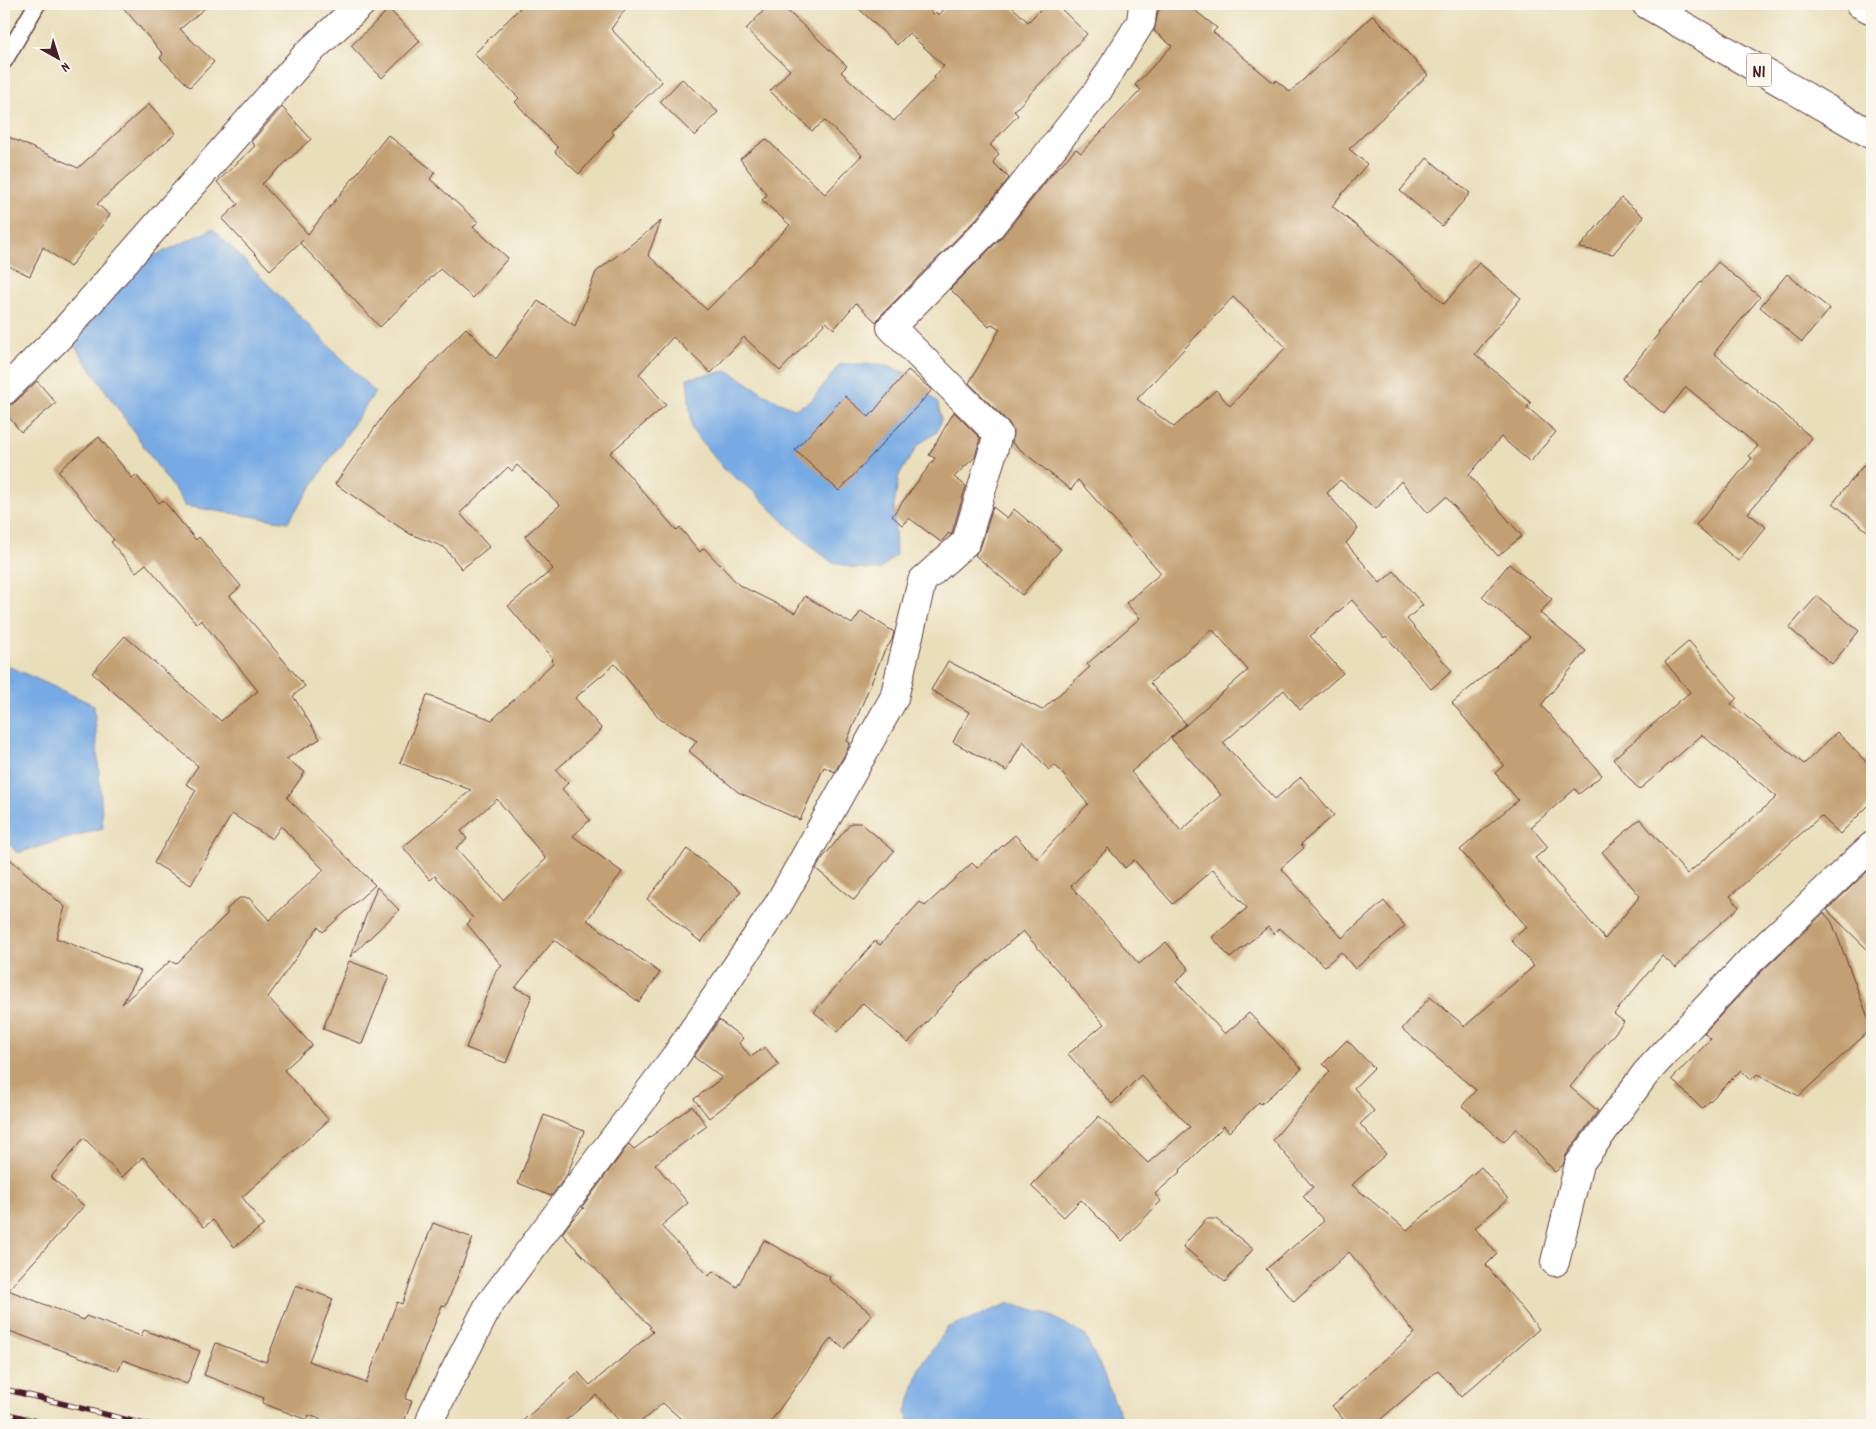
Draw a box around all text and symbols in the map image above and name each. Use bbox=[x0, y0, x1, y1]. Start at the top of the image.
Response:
north arrow bbox=[32, 32, 82, 82]
road number: N1 bbox=[1746, 54, 1772, 86]
text: N bbox=[56, 57, 74, 77]

